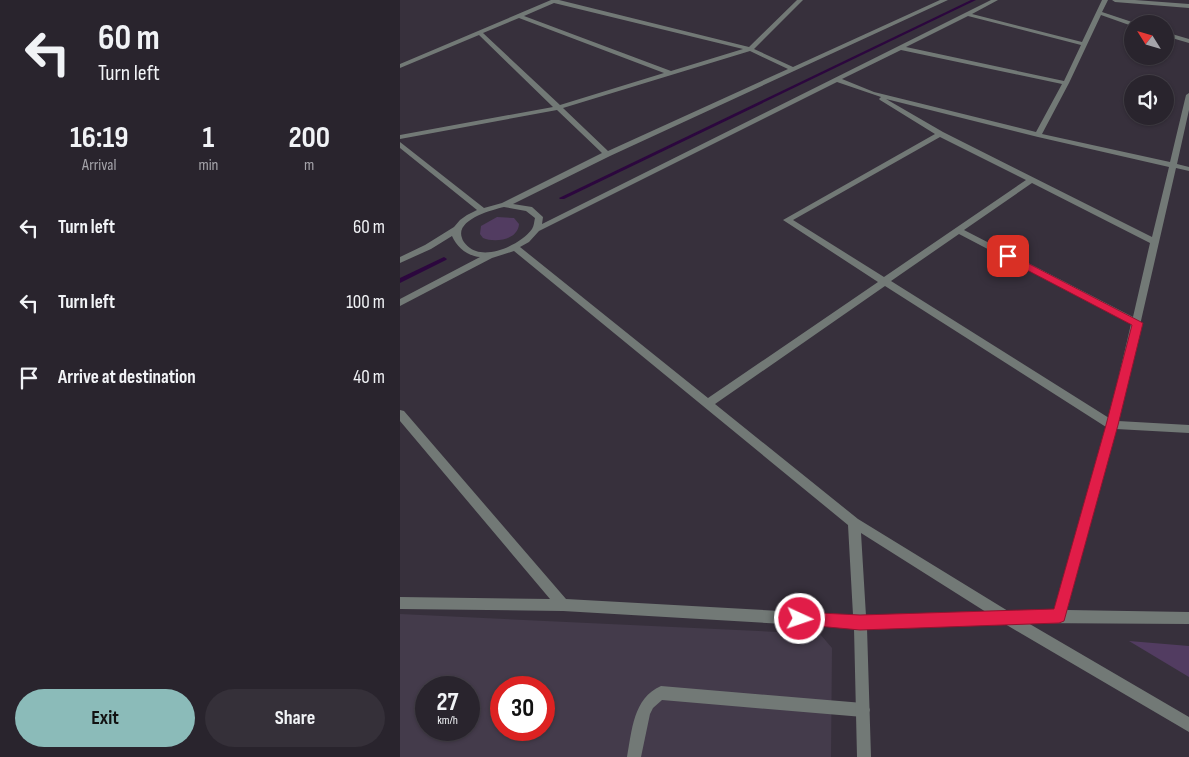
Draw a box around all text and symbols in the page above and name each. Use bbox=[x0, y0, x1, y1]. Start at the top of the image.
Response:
north arrow bbox=[1124, 15, 1174, 65]
map controls bbox=[1124, 15, 1174, 125]
text: 60 m bbox=[98, 17, 160, 60]
icon: left bbox=[15, 20, 80, 85]
text: Turn left bbox=[98, 60, 160, 87]
button: sound bbox=[1124, 75, 1174, 125]
text: 16:19 bbox=[70, 120, 128, 156]
text: 1 bbox=[203, 120, 214, 156]
text: 200 bbox=[288, 120, 330, 156]
text: Arrival bbox=[82, 156, 116, 175]
text: min bbox=[198, 156, 218, 175]
text: m bbox=[304, 156, 314, 175]
icon: left bbox=[15, 214, 43, 242]
text: Turn left bbox=[58, 216, 115, 239]
text: 60 m bbox=[353, 216, 385, 239]
pin bbox=[987, 235, 1029, 277]
icon: arrive bbox=[994, 242, 1022, 270]
icon: left bbox=[15, 289, 43, 317]
text: Turn left bbox=[58, 291, 115, 314]
text: 100 m bbox=[346, 291, 385, 314]
icon: arrive bbox=[15, 364, 43, 392]
text: Arrive at destination bbox=[58, 366, 196, 389]
text: 40 m bbox=[353, 366, 385, 389]
position arrow bbox=[773, 592, 825, 644]
speed limit sign: 30 bbox=[490, 676, 555, 741]
text: 27 bbox=[437, 687, 458, 718]
button: Exit bbox=[15, 689, 195, 747]
button: Share bbox=[205, 689, 385, 747]
text: km/h bbox=[437, 713, 458, 728]

